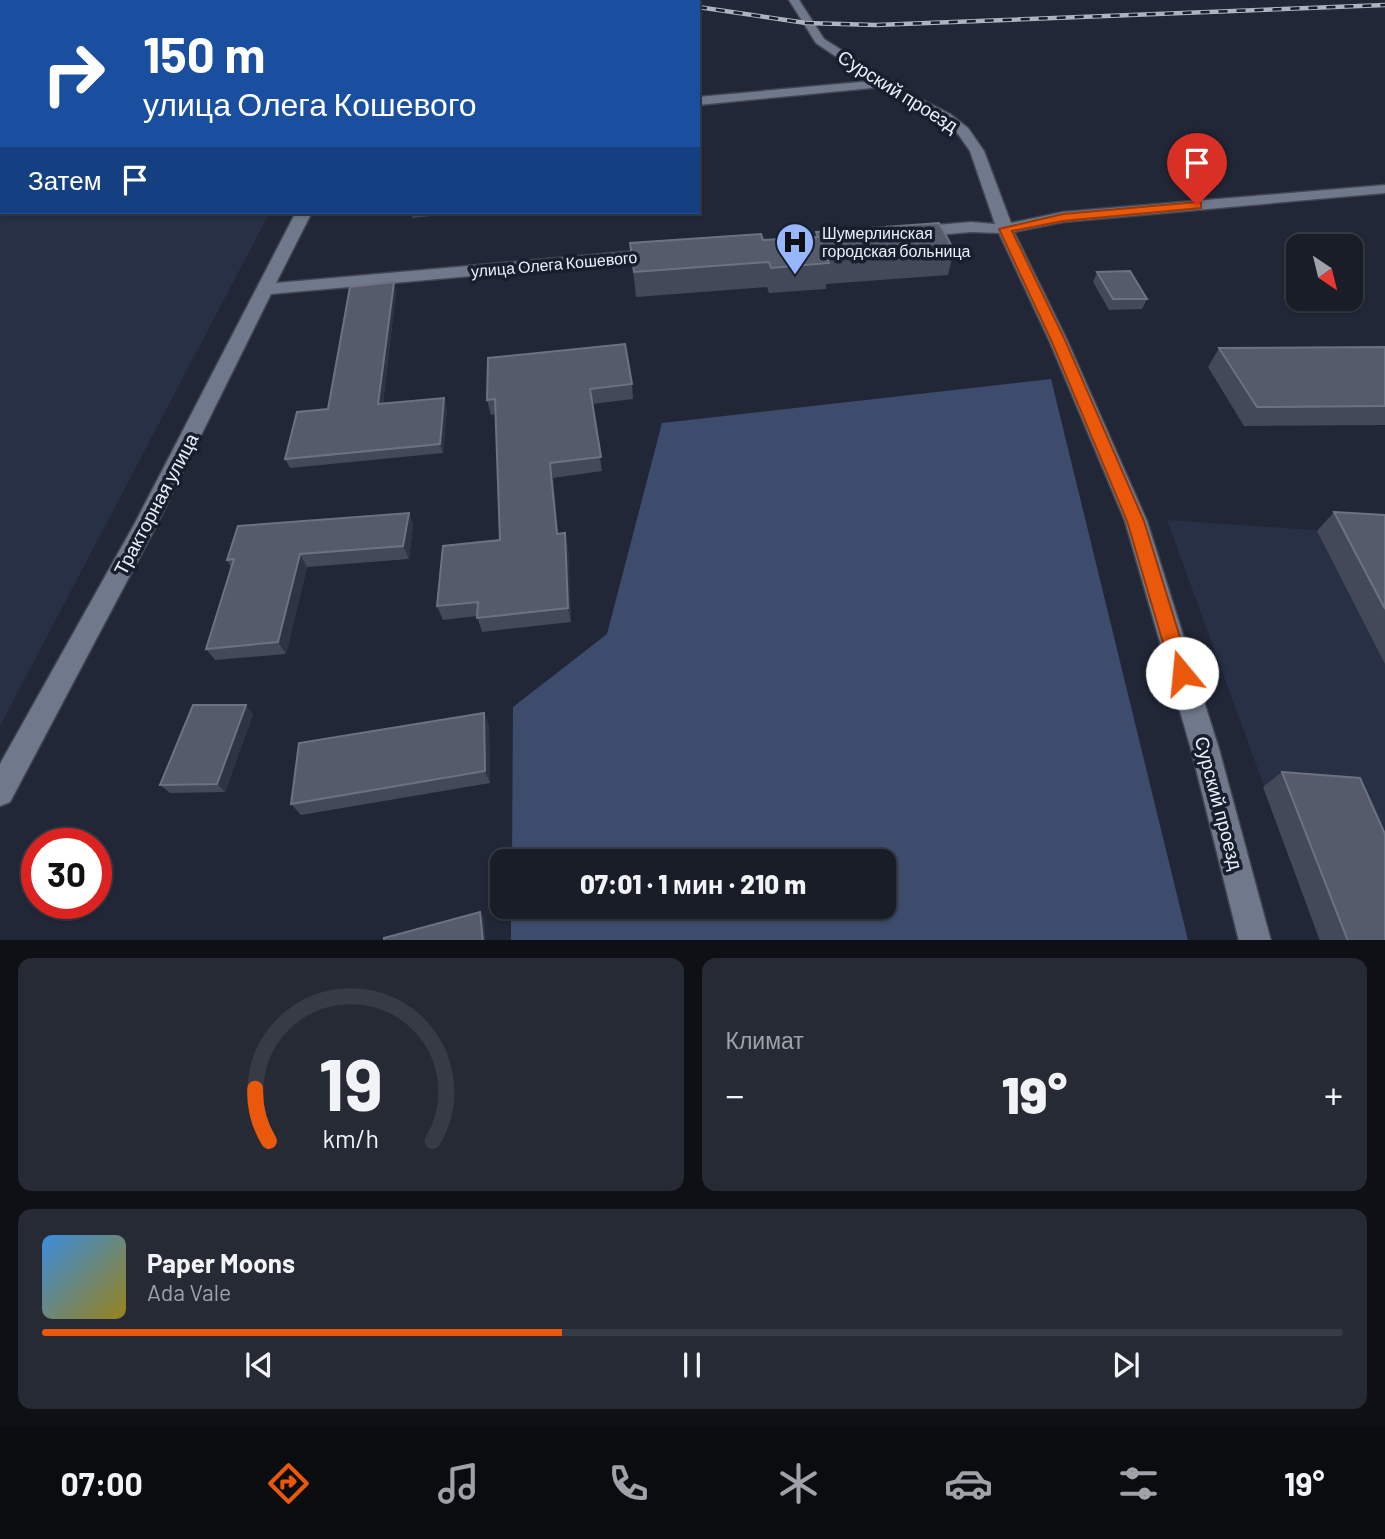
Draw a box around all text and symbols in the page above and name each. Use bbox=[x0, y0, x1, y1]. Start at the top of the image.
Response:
text: 150 m bbox=[143, 24, 265, 83]
icon: right bbox=[28, 28, 119, 119]
street label: Сурский проезд bbox=[834, 44, 963, 137]
text: улица Олега Кошевого bbox=[143, 84, 477, 122]
pin bbox=[1167, 133, 1227, 205]
icon: arrive bbox=[1178, 144, 1216, 182]
icon: arrive bbox=[116, 161, 154, 199]
text: Затем bbox=[28, 164, 102, 195]
hospital icon: Шумерлинская городская больница bbox=[774, 221, 816, 276]
place label: Шумерлинская городская больница bbox=[822, 223, 971, 260]
north arrow bbox=[1286, 234, 1363, 312]
map controls bbox=[1286, 234, 1363, 311]
street label: улица Олега Кошевого bbox=[470, 247, 638, 280]
street label: Тракторная улица bbox=[109, 429, 203, 579]
position arrow bbox=[1145, 636, 1219, 710]
street label: Сурский проезд bbox=[1191, 734, 1248, 872]
speed limit sign: 30 bbox=[21, 828, 112, 919]
text: 07:01 · 1 мин · 210 m bbox=[580, 868, 806, 899]
text: Климат bbox=[726, 1026, 804, 1054]
text: 19 bbox=[319, 1038, 383, 1126]
text: 19° bbox=[1001, 1062, 1067, 1124]
text: − bbox=[726, 1071, 745, 1117]
text: + bbox=[1324, 1071, 1343, 1117]
text: km/h bbox=[322, 1122, 379, 1152]
text: Paper Moons bbox=[147, 1247, 295, 1278]
text: Ada Vale bbox=[147, 1278, 231, 1306]
icon: previous bbox=[240, 1346, 278, 1384]
icon: pause bbox=[673, 1346, 711, 1384]
icon: next bbox=[1107, 1346, 1145, 1384]
icon: directions bbox=[264, 1459, 313, 1508]
icon: music bbox=[434, 1459, 483, 1508]
icon: phone bbox=[604, 1459, 653, 1508]
icon: climate bbox=[774, 1459, 823, 1508]
icon: car bbox=[944, 1459, 993, 1508]
icon: filters bbox=[1114, 1459, 1163, 1508]
text: 07:00 bbox=[61, 1464, 143, 1502]
text: 19° bbox=[1284, 1464, 1324, 1502]

